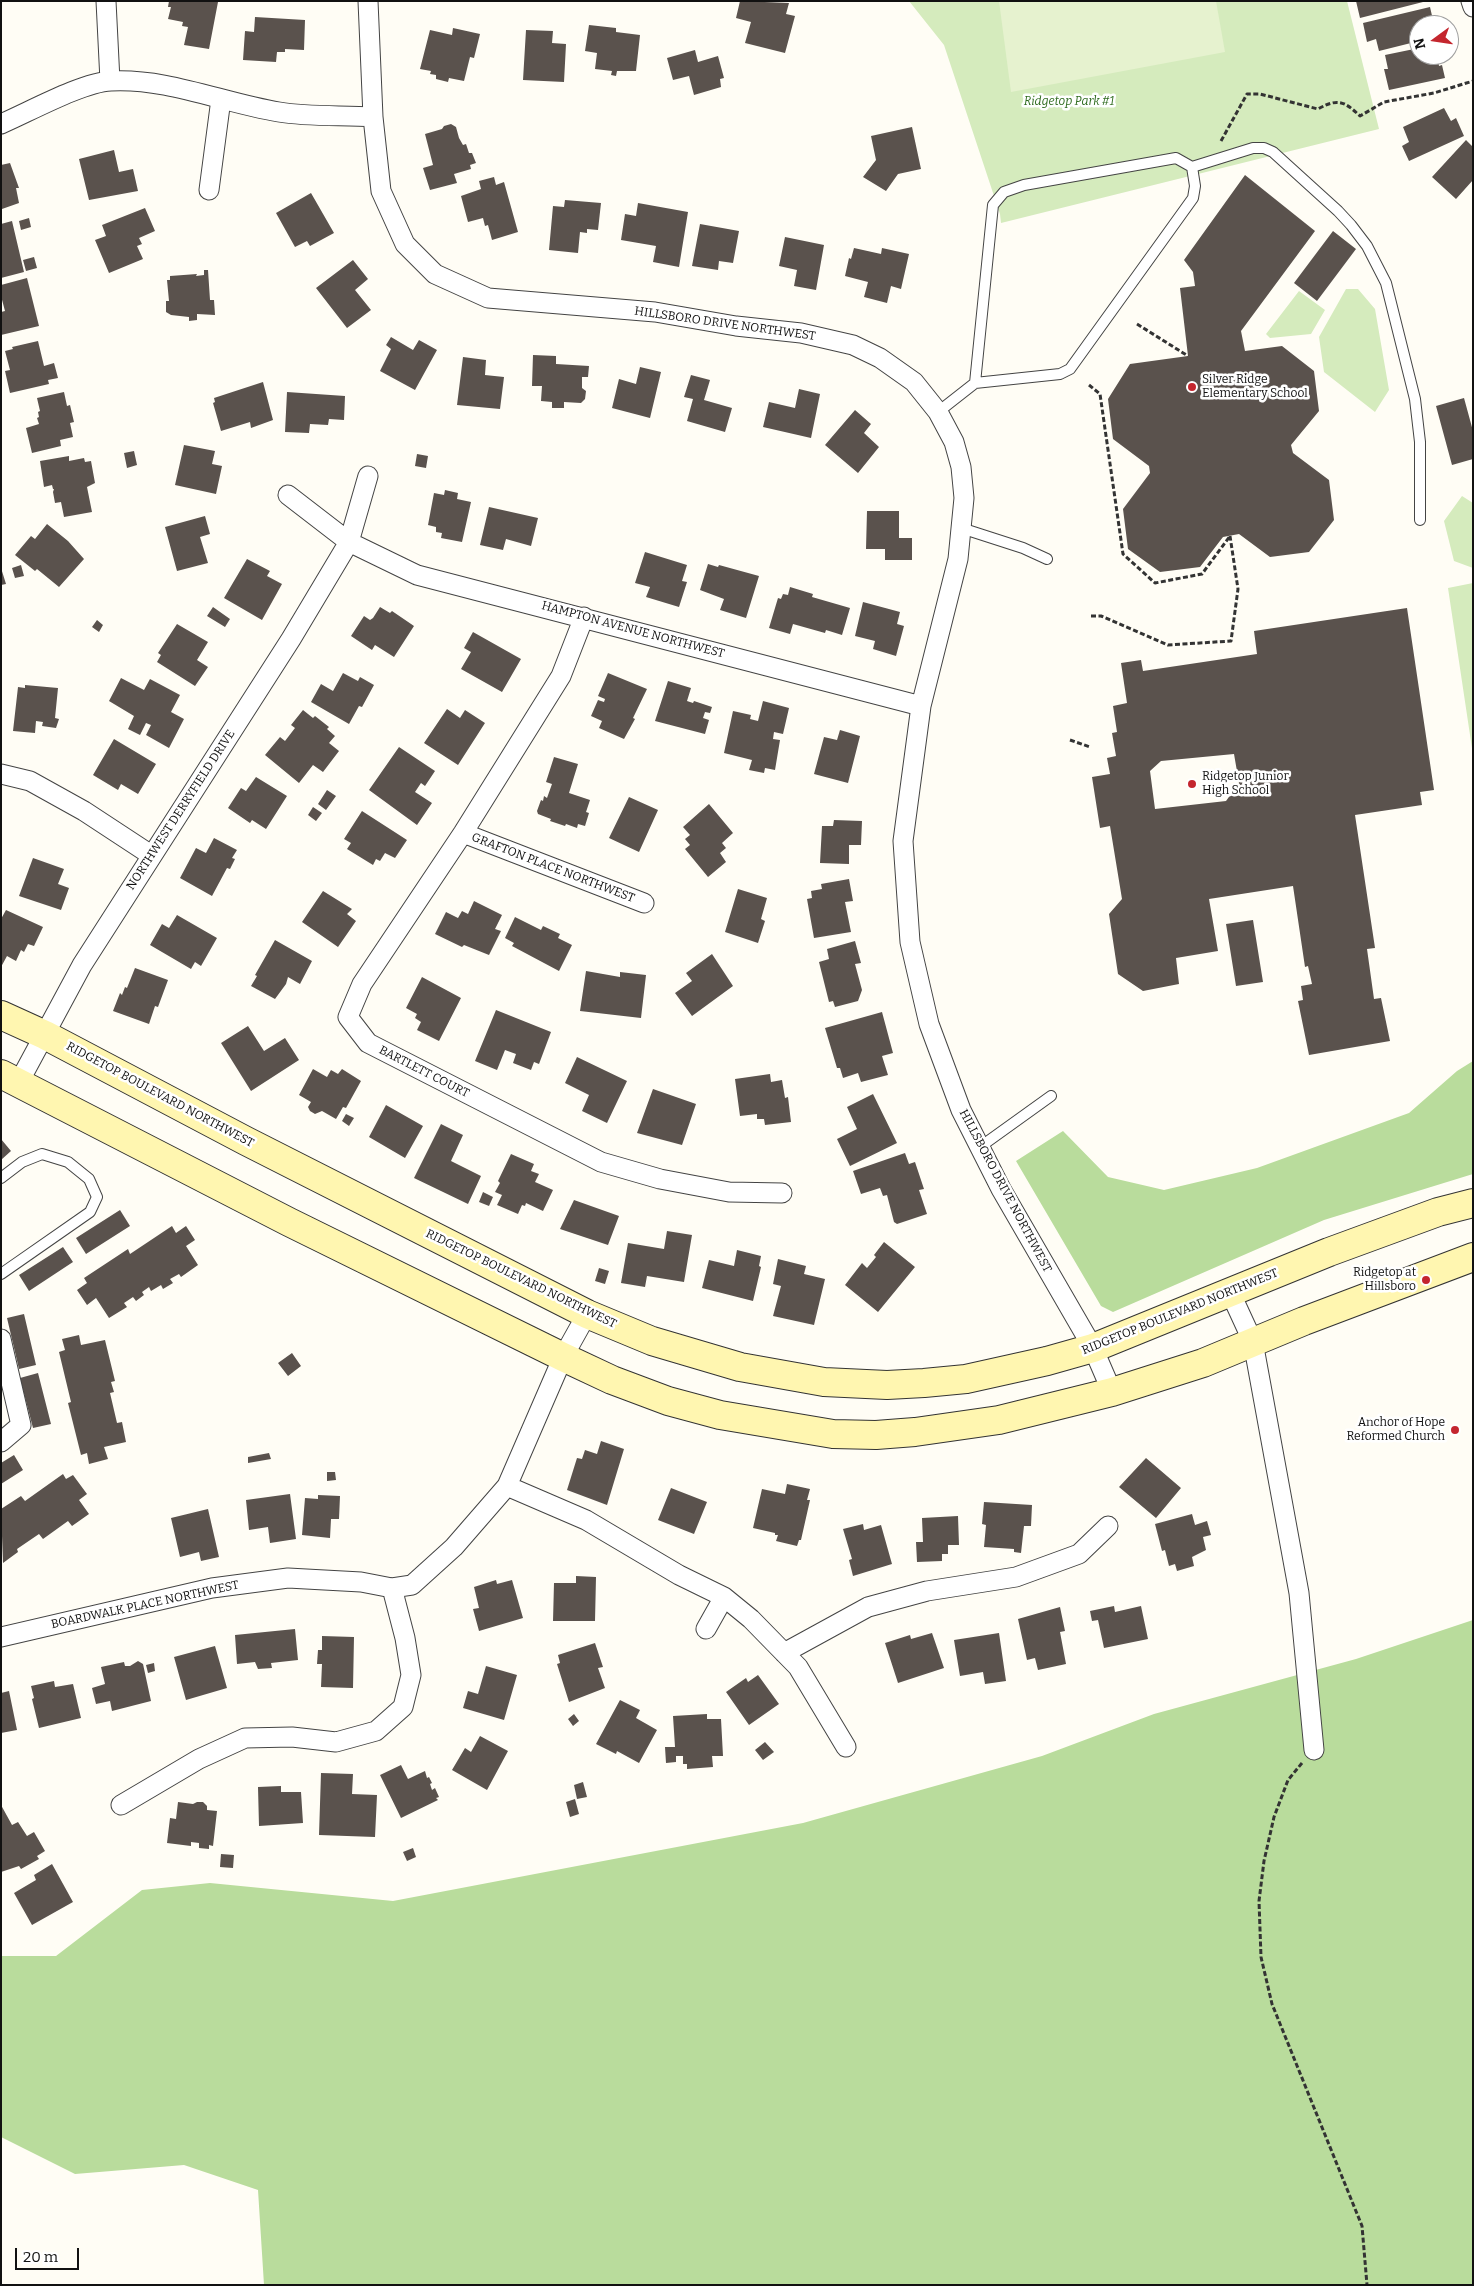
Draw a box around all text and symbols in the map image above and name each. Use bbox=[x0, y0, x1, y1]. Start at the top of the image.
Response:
north arrow bbox=[1409, 15, 1459, 65]
text: N bbox=[1410, 36, 1429, 51]
park label: Ridgetop Park #1 bbox=[1024, 95, 1114, 109]
street label: HILLSBORO DRIVE NORTHWEST bbox=[634, 304, 816, 344]
place label: Silver Ridge Elementary School bbox=[1202, 373, 1308, 401]
marker: Silver Ridge Elementary School bbox=[1186, 381, 1198, 393]
street label: HAMPTON AVENUE NORTHWEST bbox=[540, 599, 726, 661]
street label: NORTHWEST DERRYFIELD DRIVE bbox=[124, 727, 238, 893]
place label: Ridgetop Junior High School bbox=[1202, 770, 1289, 798]
marker: Ridgetop Junior High School bbox=[1186, 778, 1198, 790]
street label: GRAFTON PLACE NORTHWEST bbox=[469, 830, 637, 906]
street label: RIDGETOP BOULEVARD NORTHWEST bbox=[64, 1039, 256, 1151]
street label: BARTLETT COURT bbox=[376, 1043, 472, 1101]
street label: HILLSBORO DRIVE NORTHWEST bbox=[956, 1107, 1054, 1275]
street label: RIDGETOP BOULEVARD NORTHWEST bbox=[423, 1226, 619, 1332]
street label: RIDGETOP BOULEVARD NORTHWEST bbox=[1080, 1266, 1280, 1358]
place label: Ridgetop at Hillsboro bbox=[1353, 1266, 1416, 1294]
marker: Ridgetop at Hillsboro bbox=[1420, 1274, 1432, 1286]
place label: Anchor of Hope Reformed Church bbox=[1346, 1416, 1445, 1444]
marker: Anchor of Hope Reformed Church bbox=[1449, 1424, 1461, 1436]
street label: BOARDWALK PLACE NORTHWEST bbox=[50, 1578, 240, 1632]
scale bar bbox=[18, 2238, 81, 2270]
text: 20 m bbox=[23, 2248, 58, 2266]

